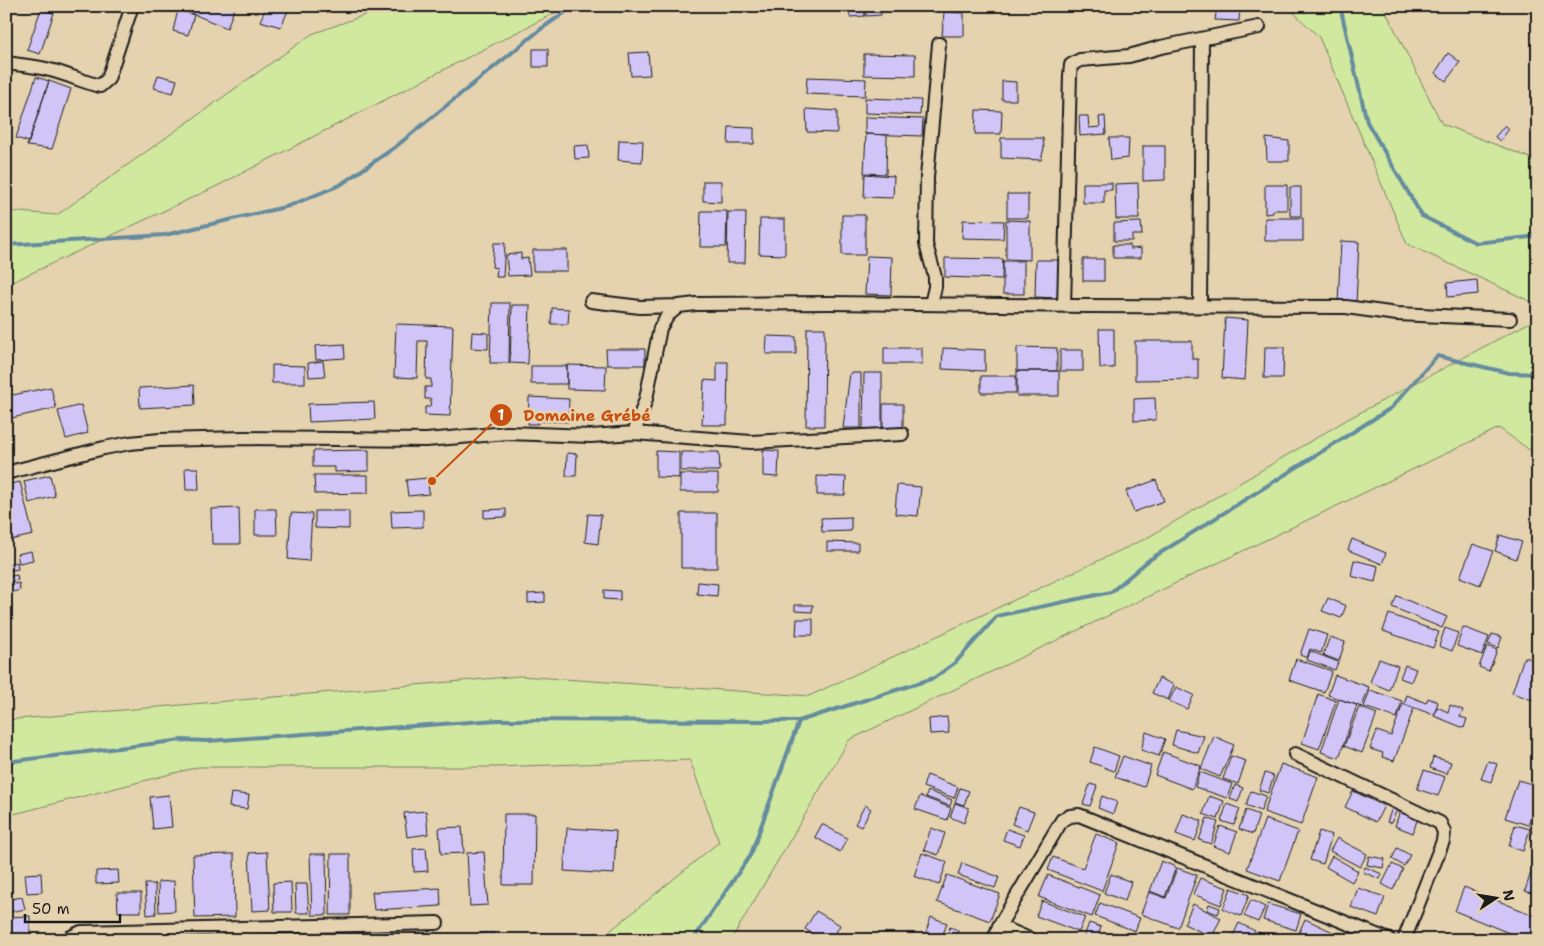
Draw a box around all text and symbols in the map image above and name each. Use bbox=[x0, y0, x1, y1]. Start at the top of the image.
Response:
callout: Domaine Grébé bbox=[488, 400, 661, 431]
text: 1 bbox=[498, 405, 505, 425]
text: Domaine Grébé bbox=[523, 405, 651, 426]
north arrow bbox=[1472, 874, 1522, 924]
text: N bbox=[1499, 888, 1519, 903]
scale bar bbox=[25, 891, 120, 923]
text: 50 m bbox=[32, 899, 70, 919]

